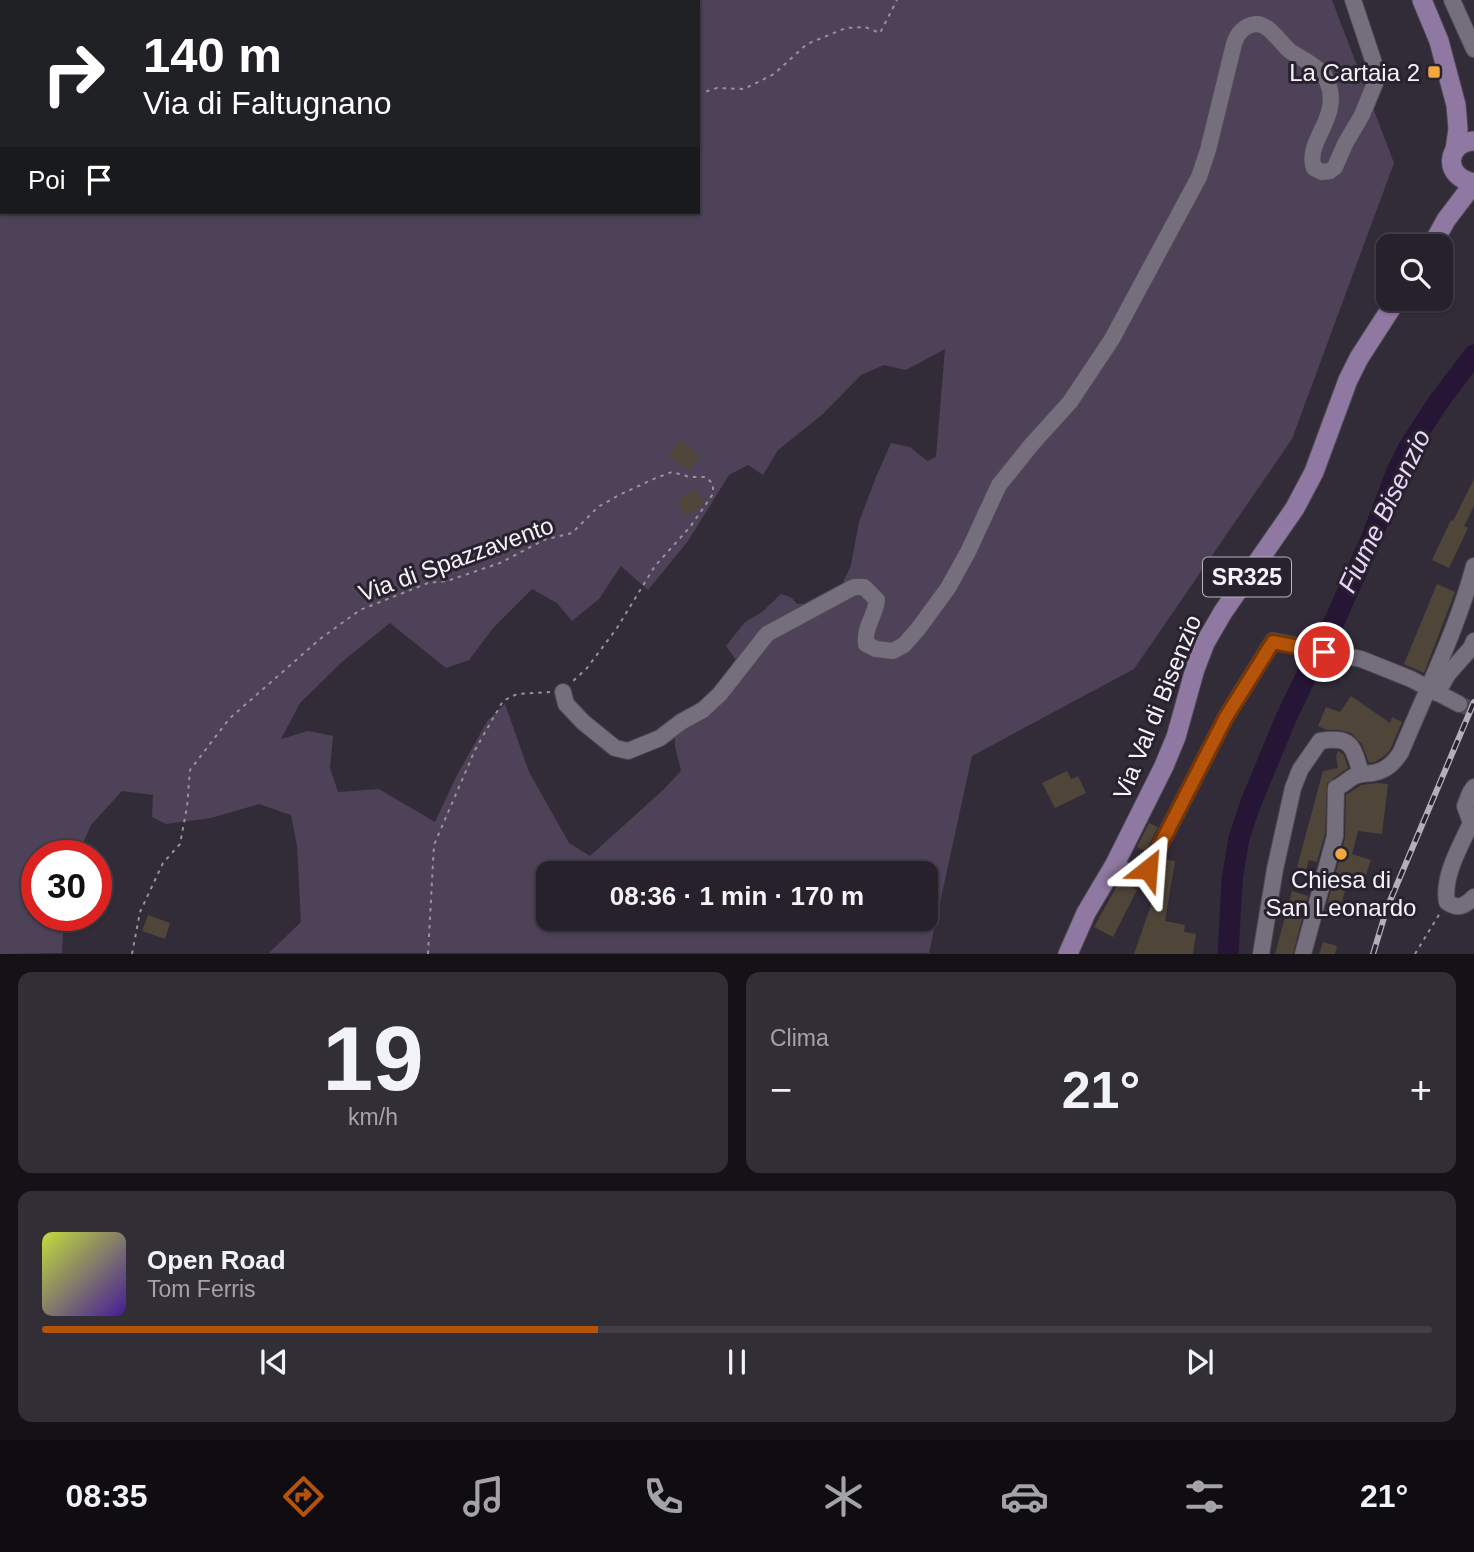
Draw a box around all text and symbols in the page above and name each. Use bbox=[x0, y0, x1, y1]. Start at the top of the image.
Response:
icon: right bbox=[28, 28, 119, 119]
text: 140 m bbox=[143, 28, 282, 82]
place label: La Cartaia 2 bbox=[1289, 59, 1420, 86]
marker: La Cartaia 2 bbox=[1426, 64, 1442, 80]
text: Via di Faltugnano bbox=[143, 85, 391, 121]
icon: arrive bbox=[80, 161, 118, 199]
text: Poi bbox=[28, 165, 66, 195]
map controls bbox=[1376, 234, 1453, 311]
button: search bbox=[1376, 234, 1453, 311]
water label: Fiume Bisenzio bbox=[1332, 425, 1436, 597]
street label: Via di Spazzavento bbox=[355, 511, 557, 607]
road number: SR325 bbox=[1203, 558, 1291, 596]
street label: Via Val di Bisenzio bbox=[1108, 611, 1206, 803]
pin bbox=[1294, 622, 1354, 682]
icon: arrive bbox=[1305, 633, 1343, 671]
position arrow bbox=[1111, 832, 1185, 906]
speed limit sign: 30 bbox=[21, 840, 112, 931]
marker: Chiesa di San Leonardo bbox=[1333, 846, 1349, 862]
place label: Chiesa di San Leonardo bbox=[1266, 866, 1416, 921]
text: 08:36 · 1 min · 170 m bbox=[610, 881, 864, 911]
text: 19 bbox=[322, 1008, 424, 1109]
text: Clima bbox=[770, 1025, 829, 1051]
text: 21° bbox=[1062, 1061, 1140, 1119]
text: − bbox=[770, 1069, 792, 1111]
text: + bbox=[1410, 1069, 1432, 1111]
text: km/h bbox=[348, 1104, 398, 1130]
text: Open Road bbox=[147, 1245, 286, 1275]
text: Tom Ferris bbox=[147, 1276, 256, 1302]
icon: previous bbox=[255, 1343, 293, 1381]
icon: pause bbox=[718, 1343, 756, 1381]
icon: next bbox=[1181, 1343, 1219, 1381]
icon: directions bbox=[279, 1472, 328, 1521]
icon: music bbox=[459, 1472, 508, 1521]
icon: phone bbox=[639, 1472, 688, 1521]
icon: climate bbox=[819, 1472, 868, 1521]
icon: car bbox=[1000, 1472, 1049, 1521]
icon: filters bbox=[1180, 1472, 1229, 1521]
text: 08:35 bbox=[66, 1478, 147, 1514]
text: 21° bbox=[1360, 1478, 1408, 1514]

